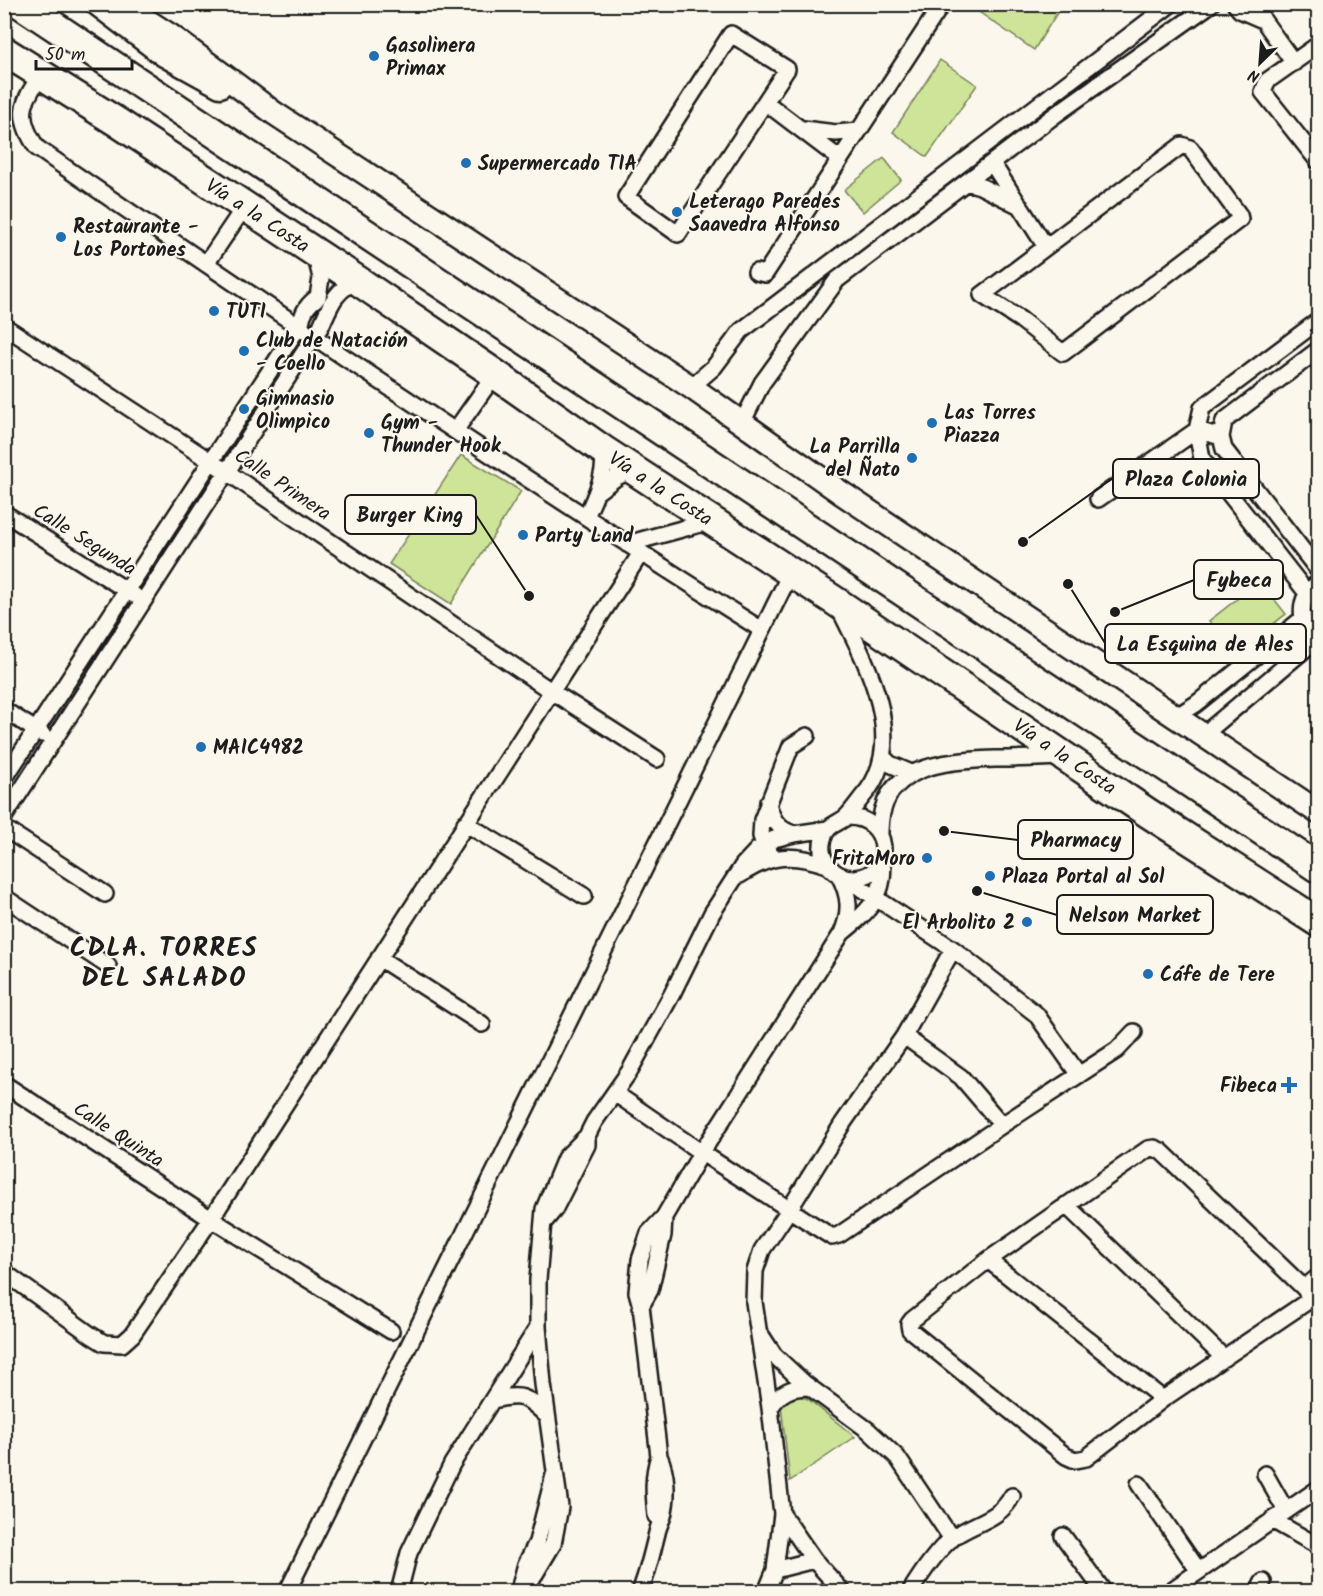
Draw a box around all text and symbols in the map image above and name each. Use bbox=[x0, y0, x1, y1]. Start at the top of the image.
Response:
place label: Gasolinera Primax bbox=[386, 31, 475, 86]
scale bar bbox=[36, 33, 132, 71]
north arrow bbox=[1230, 33, 1290, 93]
text: 50 m bbox=[45, 41, 85, 70]
marker: Gasolinera Primax bbox=[367, 49, 381, 63]
text: N bbox=[1244, 62, 1264, 89]
place label: Supermercado TIA bbox=[478, 149, 637, 181]
marker: Supermercado TIA bbox=[459, 156, 473, 170]
street label: Vía a la Costa bbox=[198, 171, 316, 263]
place label: Leterago Paredes Saavedra Alfonso bbox=[689, 187, 841, 242]
marker: Leterago Paredes Saavedra Alfonso bbox=[670, 205, 684, 219]
place label: Restaurante - Los Portones bbox=[73, 212, 199, 267]
marker: Restaurante - Los Portones bbox=[54, 230, 68, 244]
place label: TUTI bbox=[226, 297, 266, 329]
marker: TUTI bbox=[207, 304, 221, 318]
place label: Club de Natación - Coello bbox=[256, 326, 408, 381]
marker: Club de Natación - Coello bbox=[237, 344, 251, 358]
place label: Gimnasio Olimpico bbox=[256, 384, 334, 439]
place label: Las Torres Piazza bbox=[944, 398, 1036, 453]
marker: Gimnasio Olimpico bbox=[237, 402, 251, 416]
place label: Gym - Thunder Hook bbox=[381, 408, 502, 463]
marker: Las Torres Piazza bbox=[925, 416, 939, 430]
marker: Gym - Thunder Hook bbox=[362, 426, 376, 440]
place label: La Parrilla del Ñato bbox=[809, 432, 900, 487]
street label: Calle Primera bbox=[227, 441, 337, 530]
street label: Vía a la Costa bbox=[601, 444, 719, 536]
marker: La Parrilla del Ñato bbox=[905, 451, 919, 465]
callout: Plaza Colonia bbox=[1113, 459, 1259, 498]
text: Plaza Colonia bbox=[1125, 464, 1247, 497]
callout: Burger King bbox=[345, 495, 476, 534]
street label: Calle Segunda bbox=[26, 496, 142, 585]
text: Burger King bbox=[357, 500, 463, 533]
place label: Party Land bbox=[535, 521, 635, 553]
marker: Party Land bbox=[516, 528, 530, 542]
callout: Fybeca bbox=[1194, 560, 1283, 599]
text: Fybeca bbox=[1206, 565, 1272, 598]
callout: La Esquina de Ales bbox=[1105, 624, 1306, 663]
text: La Esquina de Ales bbox=[1116, 629, 1294, 662]
street label: Vía a la Costa bbox=[1006, 711, 1122, 804]
place label: MAIC4982 bbox=[213, 733, 304, 765]
marker: MAIC4982 bbox=[194, 740, 208, 754]
callout: Pharmacy bbox=[1018, 820, 1133, 859]
text: Pharmacy bbox=[1031, 825, 1121, 858]
place label: FritaMoro bbox=[832, 844, 915, 876]
marker: FritaMoro bbox=[920, 851, 934, 865]
place label: Plaza Portal al Sol bbox=[1002, 862, 1165, 894]
marker: Plaza Portal al Sol bbox=[983, 869, 997, 883]
callout: Nelson Market bbox=[1057, 895, 1213, 934]
text: Nelson Market bbox=[1069, 900, 1202, 933]
place label: El Arbolito 2 bbox=[903, 908, 1015, 940]
marker: El Arbolito 2 bbox=[1020, 915, 1034, 929]
district label: CDLA. TORRES DEL SALADO bbox=[70, 928, 258, 1000]
place label: Cáfe de Tere bbox=[1160, 960, 1275, 992]
marker: Cáfe de Tere bbox=[1141, 967, 1155, 981]
place label: Fibeca bbox=[1220, 1071, 1277, 1103]
marker: Fibeca bbox=[1282, 1078, 1296, 1092]
street label: Calle Quinta bbox=[66, 1094, 170, 1177]

